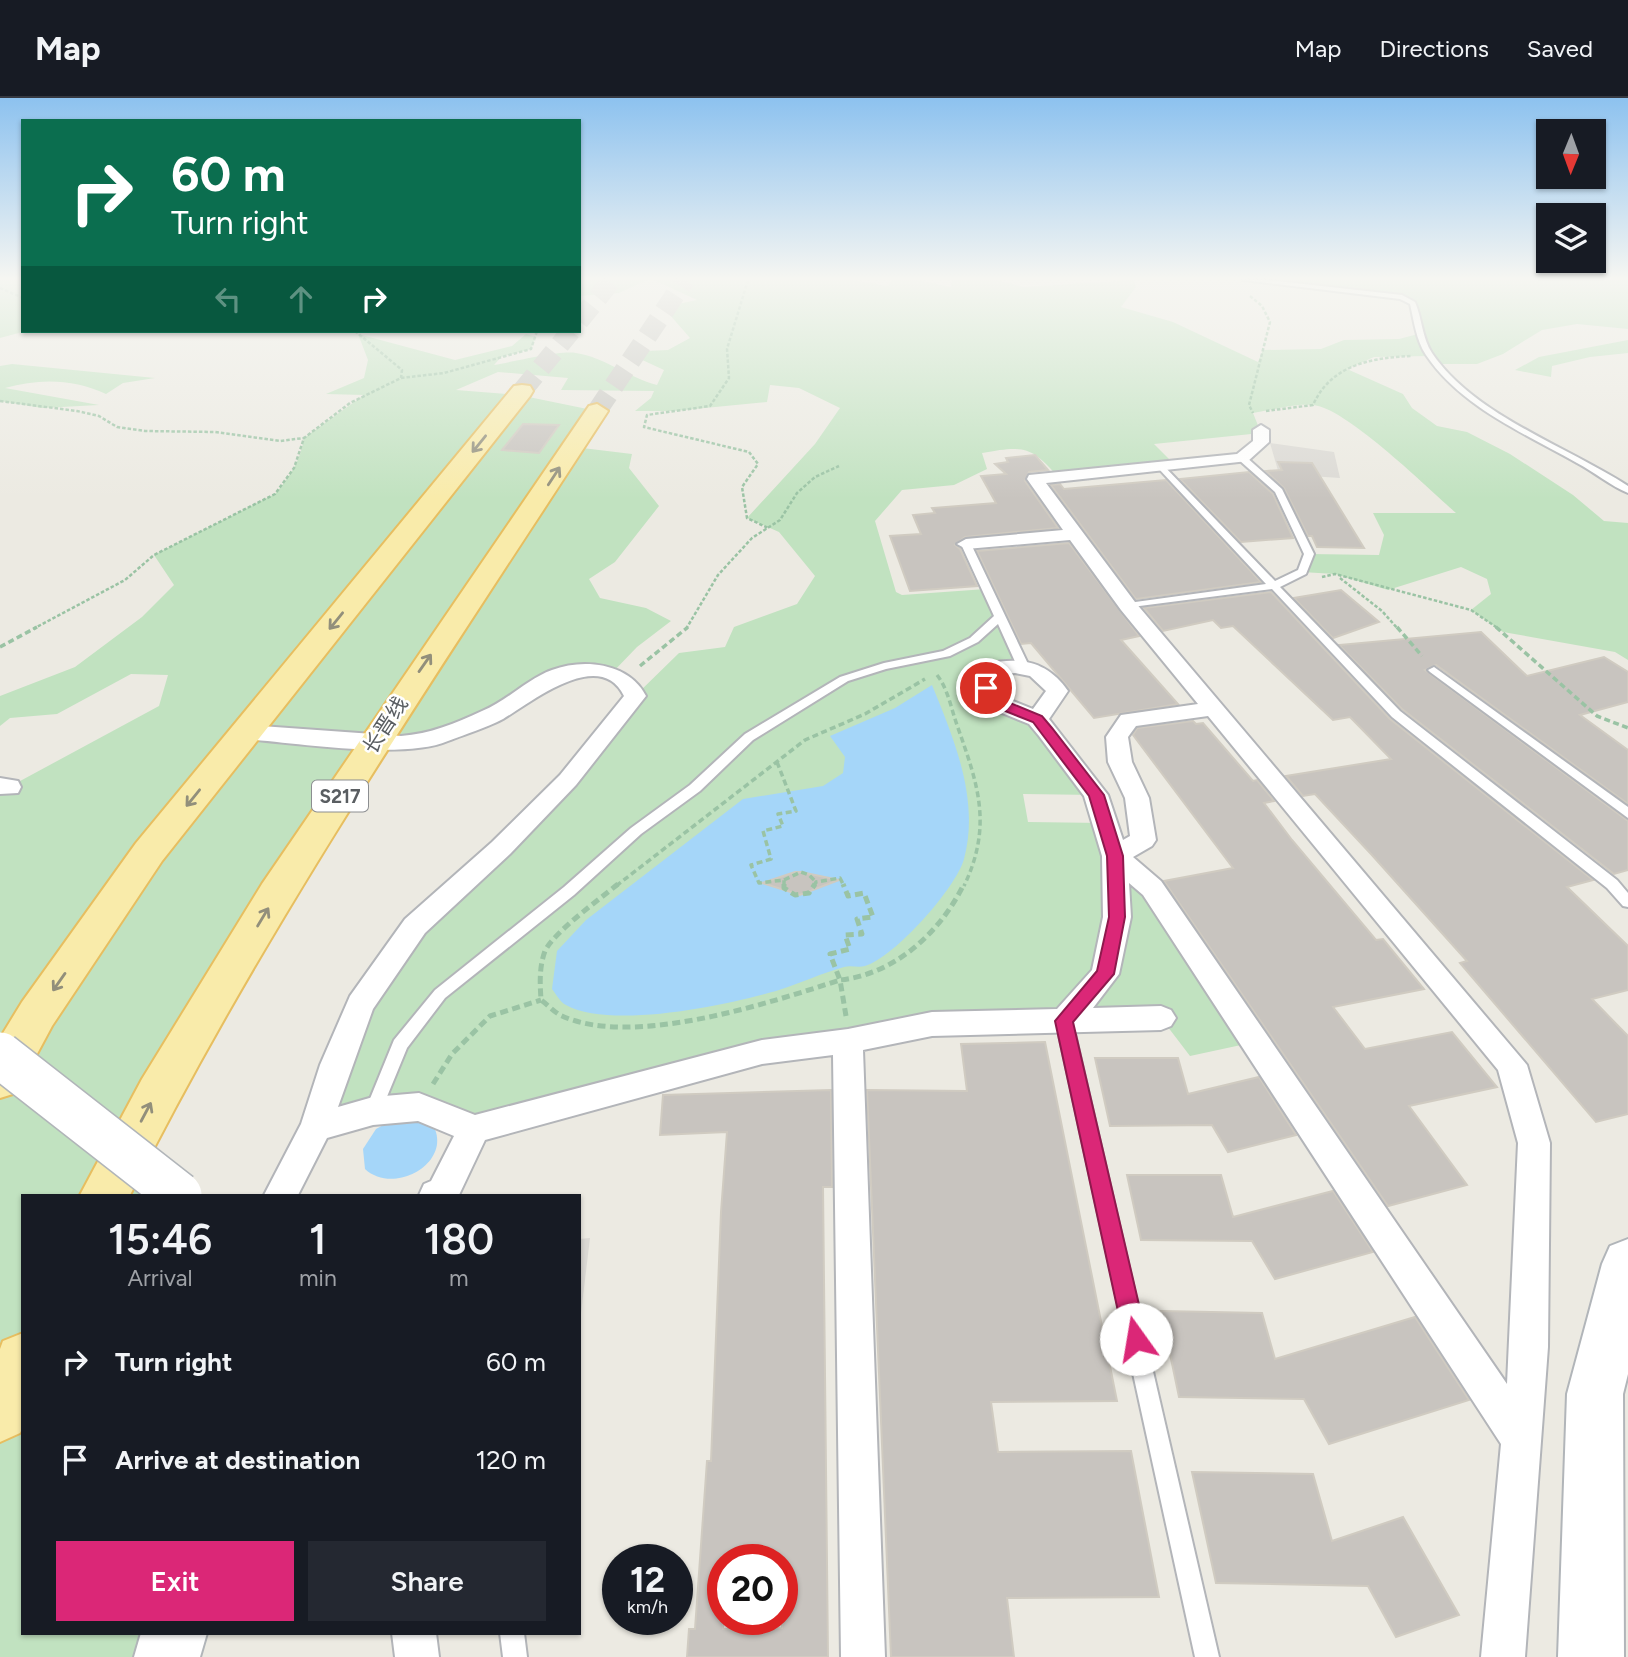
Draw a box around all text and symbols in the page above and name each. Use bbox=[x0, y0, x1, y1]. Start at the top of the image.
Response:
text: Map bbox=[35, 29, 101, 68]
text: Map bbox=[1295, 34, 1341, 63]
text: Directions bbox=[1379, 34, 1489, 63]
text: Saved bbox=[1527, 34, 1593, 63]
north arrow bbox=[1536, 119, 1606, 189]
map controls bbox=[1536, 119, 1606, 273]
text: 60 m bbox=[171, 144, 286, 203]
icon: right bbox=[56, 147, 147, 238]
button: layers bbox=[1536, 203, 1606, 273]
text: Turn right bbox=[171, 204, 309, 242]
icon: left bbox=[209, 280, 247, 318]
icon: ahead bbox=[282, 280, 320, 318]
icon: right bbox=[355, 280, 393, 318]
one-way arrow bbox=[471, 435, 487, 453]
one-way arrow bbox=[547, 467, 561, 486]
one-way arrow bbox=[328, 611, 343, 630]
one-way arrow bbox=[418, 654, 432, 673]
pin bbox=[956, 658, 1016, 718]
icon: arrive bbox=[967, 669, 1005, 707]
street label: 长晋线 bbox=[357, 692, 413, 758]
road number: S217 bbox=[312, 780, 368, 811]
one-way arrow bbox=[185, 788, 200, 806]
one-way arrow bbox=[257, 908, 271, 928]
one-way arrow bbox=[52, 972, 66, 991]
one-way arrow bbox=[140, 1102, 154, 1123]
text: 15:46 bbox=[108, 1214, 212, 1265]
text: 1 bbox=[309, 1214, 327, 1265]
text: 180 bbox=[424, 1214, 494, 1265]
text: Arrival bbox=[128, 1264, 192, 1292]
text: min bbox=[299, 1264, 337, 1292]
text: m bbox=[449, 1264, 469, 1292]
position arrow bbox=[1099, 1302, 1173, 1376]
icon: right bbox=[56, 1343, 94, 1381]
text: Turn right bbox=[115, 1346, 232, 1378]
text: 60 m bbox=[486, 1346, 546, 1378]
icon: arrive bbox=[56, 1441, 94, 1479]
text: Arrive at destination bbox=[115, 1444, 360, 1476]
text: 120 m bbox=[476, 1444, 546, 1476]
button: Exit bbox=[56, 1541, 294, 1621]
button: Share bbox=[308, 1541, 546, 1621]
speed limit sign: 20 bbox=[707, 1544, 798, 1635]
text: 12 bbox=[630, 1559, 665, 1601]
text: km/h bbox=[627, 1596, 668, 1618]

